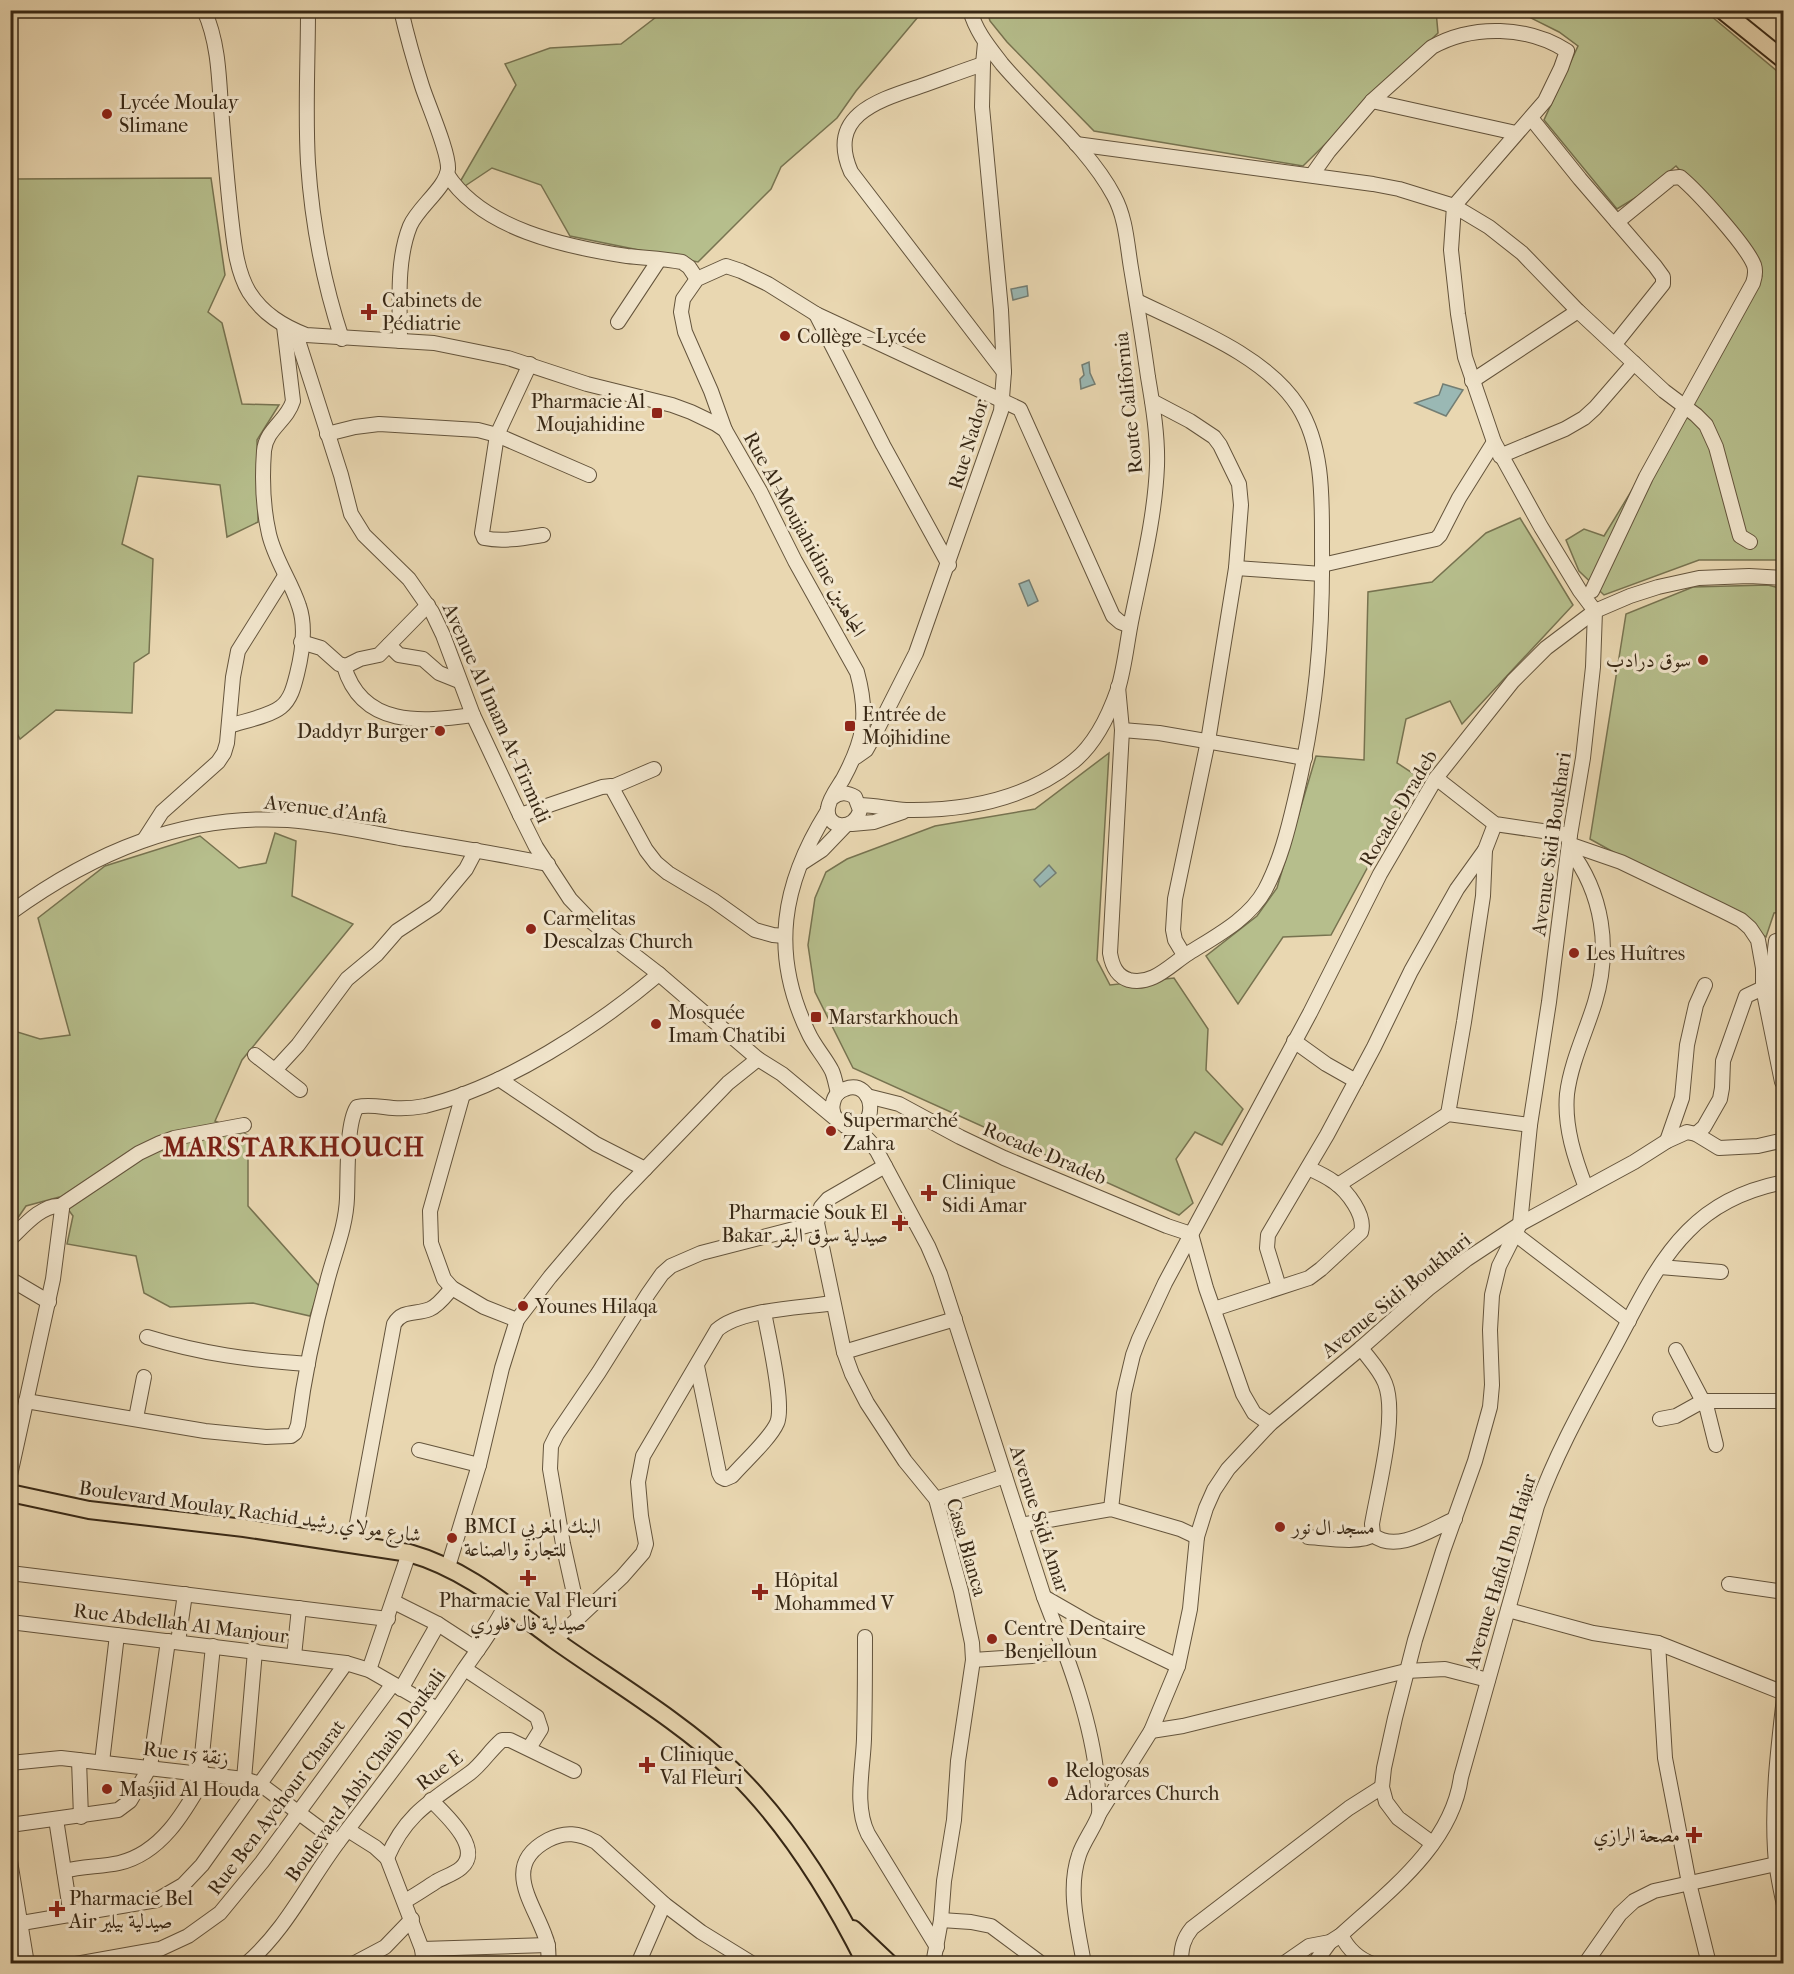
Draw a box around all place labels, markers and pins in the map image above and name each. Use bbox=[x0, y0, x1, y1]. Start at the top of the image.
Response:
place label: Lycée Moulay Slimane bbox=[119, 91, 240, 137]
marker: Lycée Moulay Slimane bbox=[100, 107, 114, 121]
place label: Cabinets de Pédiatrie bbox=[382, 289, 482, 335]
marker: Cabinets de Pédiatrie bbox=[360, 303, 378, 321]
place label: Collège - Lycée bbox=[797, 325, 926, 348]
marker: Collège - Lycée bbox=[778, 329, 792, 343]
place label: Pharmacie Al Moujahidine bbox=[531, 390, 645, 436]
marker: Pharmacie Al Moujahidine bbox=[650, 406, 664, 420]
place label: سوق درادب bbox=[1606, 649, 1691, 673]
marker: سوق درادب bbox=[1696, 653, 1710, 667]
place label: Entrée de Mojhidine bbox=[862, 703, 950, 749]
marker: Entrée de Mojhidine bbox=[843, 719, 857, 733]
place label: Daddyr Burger bbox=[297, 720, 428, 743]
marker: Daddyr Burger bbox=[433, 724, 447, 738]
place label: Carmelitas Descalzas Church bbox=[543, 907, 694, 953]
marker: Carmelitas Descalzas Church bbox=[524, 922, 538, 936]
place label: Les Huîtres bbox=[1586, 942, 1685, 965]
marker: Les Huîtres bbox=[1567, 946, 1581, 960]
place label: Mosquée Imam Chatibi bbox=[668, 1001, 786, 1047]
place label: Marstarkhouch bbox=[828, 1006, 960, 1029]
marker: Marstarkhouch bbox=[809, 1010, 823, 1024]
marker: Mosquée Imam Chatibi bbox=[649, 1017, 663, 1031]
place label: Supermarché Zahra bbox=[843, 1109, 958, 1155]
marker: Supermarché Zahra bbox=[824, 1124, 838, 1138]
place label: Clinique Sidi Amar bbox=[942, 1171, 1027, 1217]
marker: Clinique Sidi Amar bbox=[920, 1184, 938, 1202]
place label: Pharmacie Souk El Bakar صيدلية سوق البقر bbox=[722, 1201, 888, 1248]
marker: Pharmacie Souk El Bakar صيدلية سوق البقر bbox=[893, 1216, 907, 1230]
place label: Younes Hilaqa bbox=[534, 1295, 658, 1318]
marker: Younes Hilaqa bbox=[516, 1299, 530, 1313]
place label: BMCI البنك المغربي للتجارة والصناعة bbox=[464, 1515, 601, 1561]
place label: مسجد ال نور bbox=[1290, 1516, 1375, 1540]
marker: مسجد ال نور bbox=[1273, 1520, 1287, 1534]
marker: BMCI البنك المغربي للتجارة والصناعة bbox=[445, 1531, 459, 1545]
place label: Hôpital Mohammed V bbox=[774, 1569, 895, 1615]
marker: Pharmacie Val Fleuri صيدلية فال فلوري bbox=[521, 1571, 535, 1585]
marker: Hôpital Mohammed V bbox=[751, 1583, 769, 1601]
place label: Pharmacie Val Fleuri صيدلية فال فلوري bbox=[439, 1589, 617, 1639]
place label: Centre Dentaire Benjelloun bbox=[1004, 1617, 1146, 1663]
marker: Centre Dentaire Benjelloun bbox=[985, 1632, 999, 1646]
place label: Clinique Val Fleuri bbox=[659, 1743, 743, 1789]
marker: Clinique Val Fleuri bbox=[638, 1756, 656, 1774]
place label: Relogosas Adorarces Church bbox=[1064, 1759, 1220, 1805]
marker: Relogosas Adorarces Church bbox=[1046, 1775, 1060, 1789]
place label: Masjid Al Houda bbox=[119, 1778, 260, 1801]
marker: Masjid Al Houda bbox=[100, 1782, 114, 1796]
place label: مصحة الرازي bbox=[1593, 1824, 1680, 1851]
marker: مصحة الرازي bbox=[1685, 1826, 1703, 1844]
place label: Pharmacie Bel Air صيدلية بيلير bbox=[68, 1887, 193, 1933]
marker: Pharmacie Bel Air صيدلية بيلير bbox=[50, 1902, 64, 1916]

